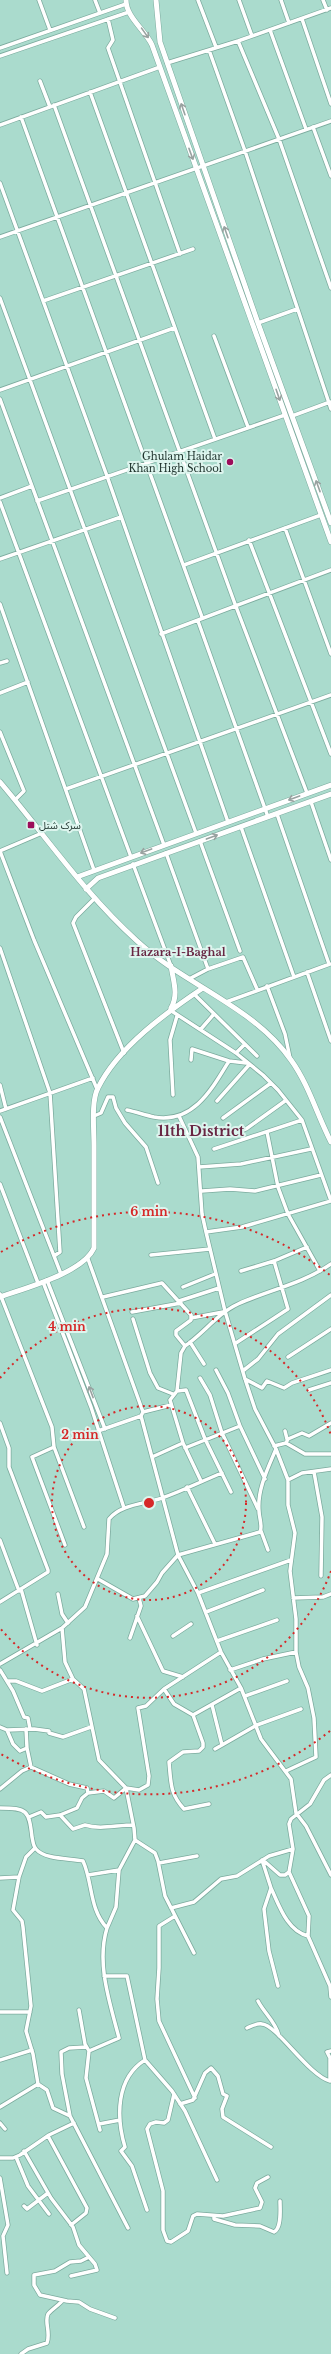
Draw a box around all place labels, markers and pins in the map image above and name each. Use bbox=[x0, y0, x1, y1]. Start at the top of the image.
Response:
place label: Ghulam Haidar Khan High School bbox=[129, 450, 222, 475]
marker: Ghulam Haidar Khan High School bbox=[225, 457, 235, 467]
place label: سرک شتل bbox=[39, 819, 81, 832]
marker: سرک شتل bbox=[26, 820, 36, 830]
centre of rings bbox=[142, 1496, 156, 1510]

